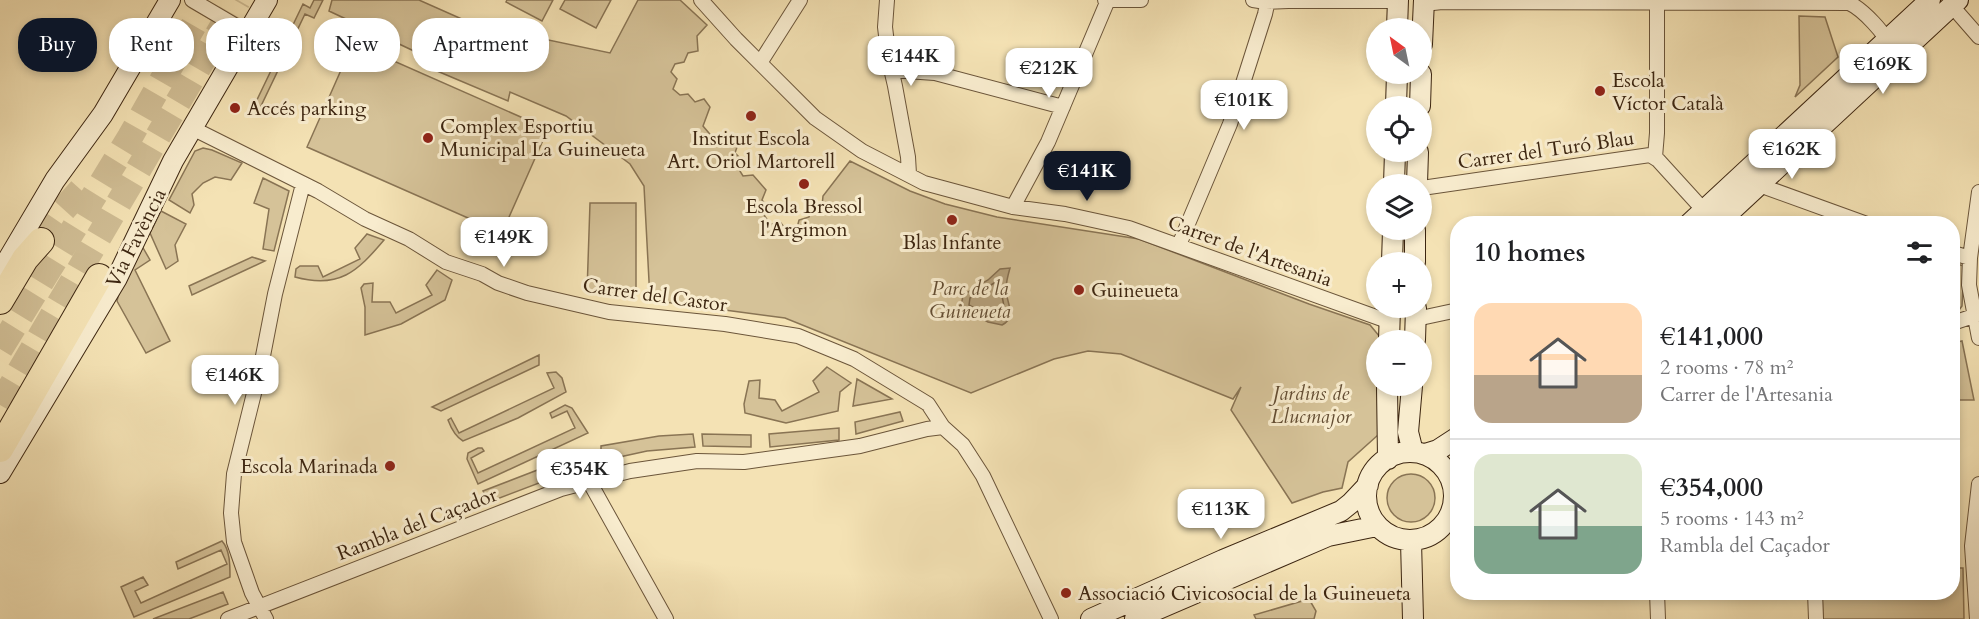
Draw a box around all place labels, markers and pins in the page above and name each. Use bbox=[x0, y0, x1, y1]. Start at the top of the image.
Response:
pin: €144K bbox=[869, 36, 953, 87]
pin: €169K bbox=[1841, 44, 1925, 95]
pin: €212K bbox=[1007, 48, 1091, 99]
place label: Escola Víctor Català bbox=[1612, 67, 1724, 117]
pin: €101K bbox=[1202, 80, 1286, 131]
marker: Escola Víctor Català bbox=[1593, 84, 1607, 98]
place label: Accés parking bbox=[247, 95, 367, 122]
marker: Accés parking bbox=[228, 101, 242, 115]
marker: Institut Escola Art. Oriol Martorell bbox=[744, 109, 758, 123]
place label: Complex Esportiu Municipal La Guineueta bbox=[440, 113, 646, 163]
place label: Institut Escola Art. Oriol Martorell bbox=[667, 125, 835, 175]
pin: €162K bbox=[1750, 129, 1834, 180]
marker: Complex Esportiu Municipal La Guineueta bbox=[421, 131, 435, 145]
pin: €141K bbox=[1045, 151, 1129, 202]
marker: Escola Bressol l'Argimon bbox=[797, 177, 811, 191]
place label: Escola Bressol l'Argimon bbox=[745, 193, 863, 243]
marker: Blas Infante bbox=[945, 213, 959, 227]
pin: €149K bbox=[462, 217, 546, 268]
place label: Blas Infante bbox=[902, 229, 1002, 256]
place label: Guineueta bbox=[1091, 277, 1179, 304]
marker: Guineueta bbox=[1072, 283, 1086, 297]
pin: €146K bbox=[193, 355, 277, 406]
pin: €354K bbox=[538, 449, 622, 500]
place label: Escola Marinada bbox=[240, 453, 378, 480]
marker: Escola Marinada bbox=[383, 459, 397, 473]
pin: €113K bbox=[1179, 489, 1263, 540]
place label: Associació Civicosocial de la Guineueta bbox=[1078, 580, 1411, 607]
marker: Associació Civicosocial de la Guineueta bbox=[1059, 586, 1073, 600]

